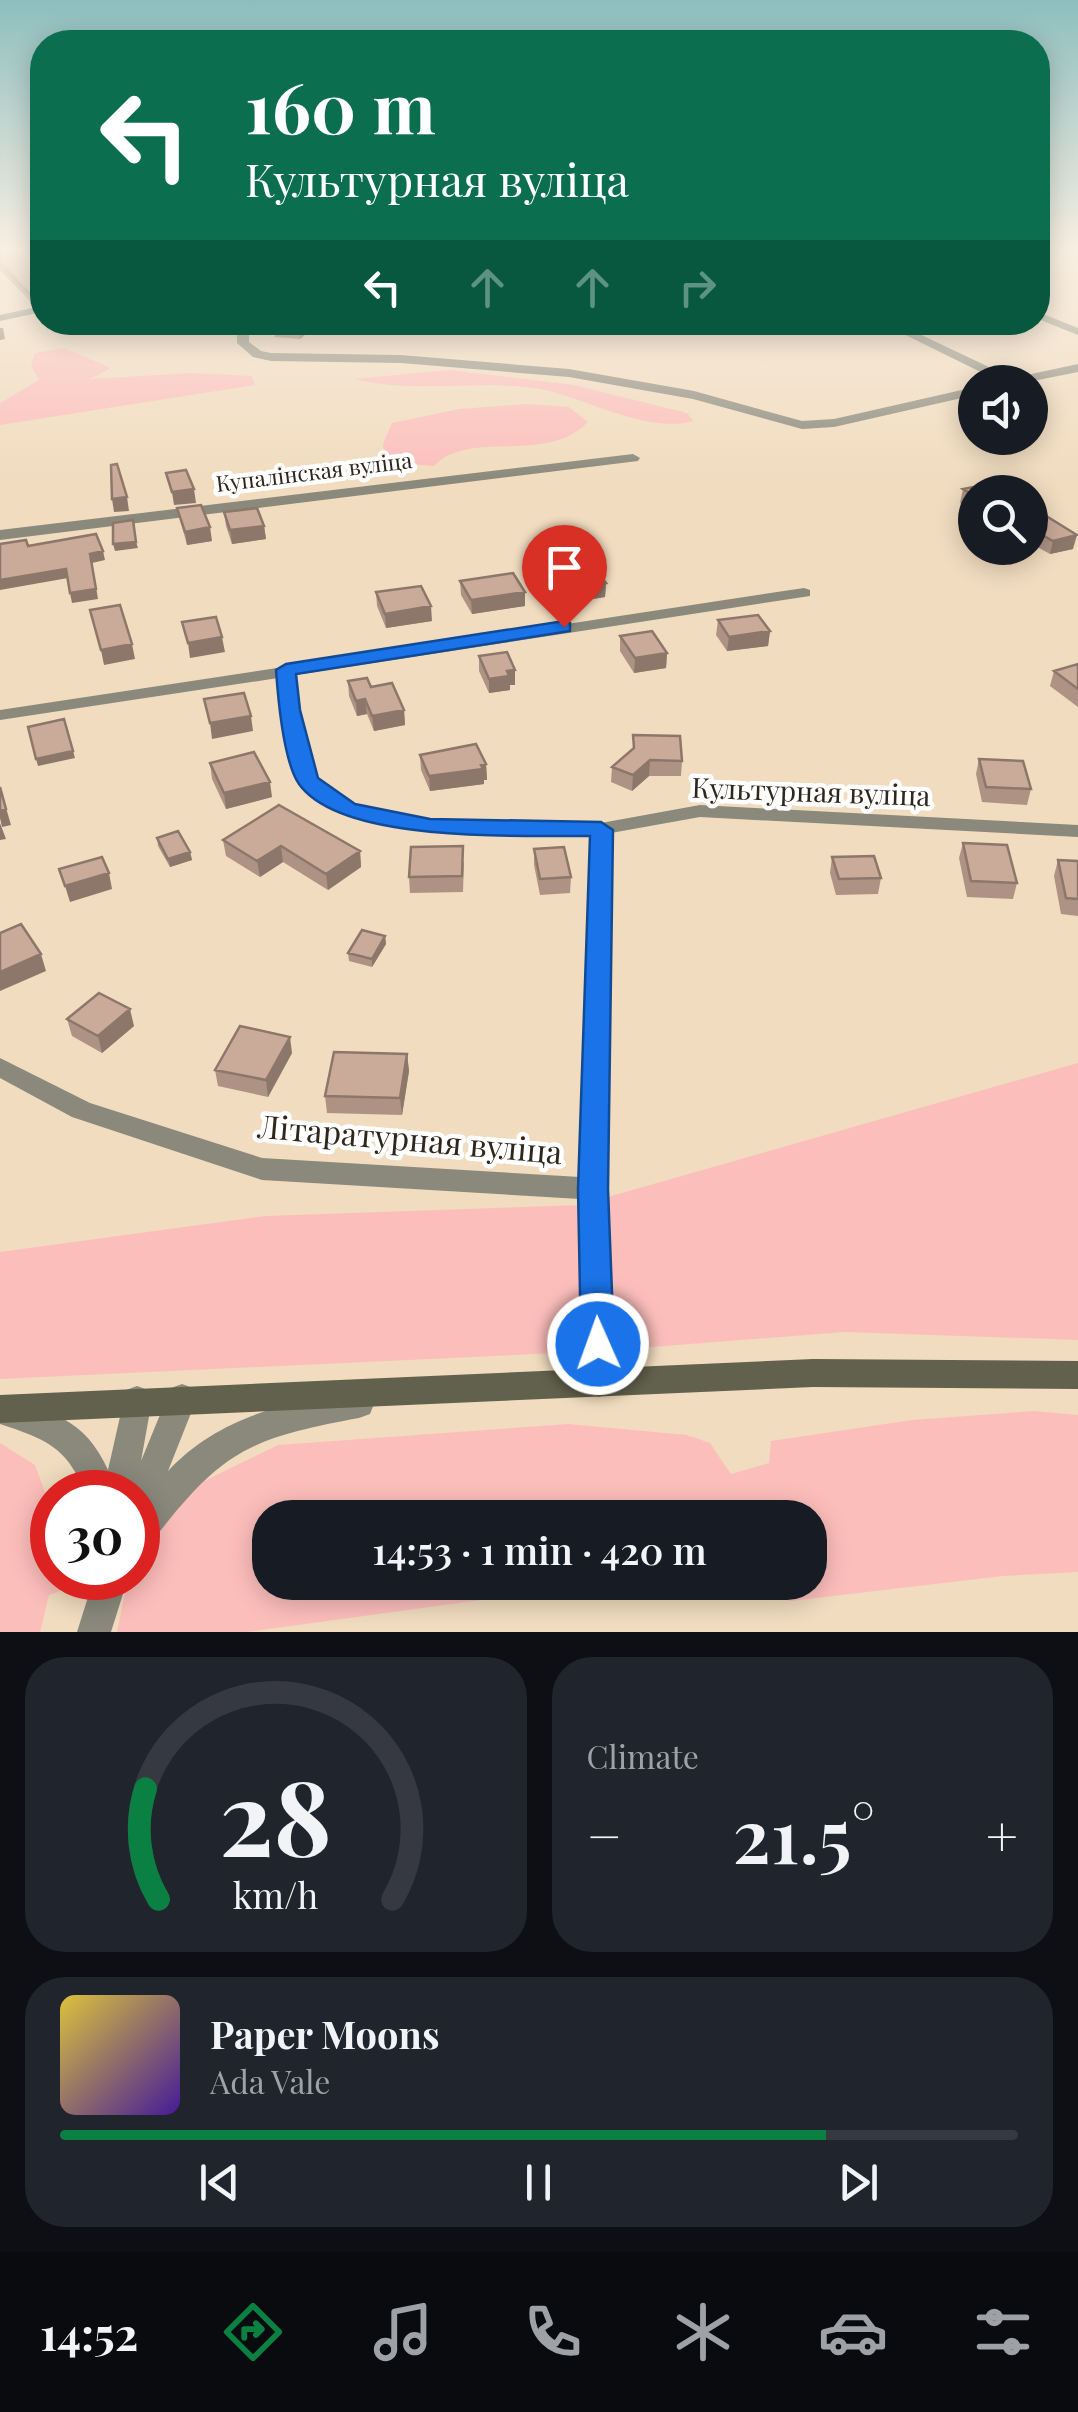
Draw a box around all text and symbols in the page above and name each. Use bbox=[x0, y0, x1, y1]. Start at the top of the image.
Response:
text: 160 m bbox=[245, 58, 436, 152]
icon: left bbox=[80, 70, 210, 200]
text: Культурная вуліца bbox=[245, 148, 629, 208]
icon: left bbox=[355, 260, 410, 315]
icon: ahead bbox=[460, 260, 515, 315]
icon: ahead bbox=[565, 260, 620, 315]
icon: right bbox=[670, 260, 725, 315]
map controls bbox=[958, 365, 1048, 565]
button: sound bbox=[958, 365, 1048, 455]
street label: Купалінская вуліца bbox=[214, 444, 414, 498]
button: search bbox=[958, 475, 1048, 565]
pin bbox=[522, 525, 607, 628]
icon: arrive bbox=[537, 540, 592, 595]
street label: Культурная вуліца bbox=[691, 768, 931, 813]
street label: Літаратурная вуліца bbox=[255, 1103, 564, 1172]
position arrow bbox=[546, 1292, 650, 1396]
speed limit sign: 30 bbox=[30, 1470, 160, 1600]
text: 14:53 · 1 min · 420 m bbox=[372, 1524, 707, 1575]
text: Climate bbox=[587, 1734, 699, 1777]
text: 28 bbox=[219, 1744, 332, 1883]
text: 21.5° bbox=[733, 1783, 875, 1883]
text: − bbox=[587, 1797, 622, 1871]
text: + bbox=[986, 1797, 1018, 1871]
text: km/h bbox=[233, 1870, 319, 1918]
text: Paper Moons bbox=[210, 2008, 439, 2059]
text: Ada Vale bbox=[210, 2059, 330, 2102]
icon: previous bbox=[192, 2155, 247, 2210]
icon: pause bbox=[511, 2155, 566, 2210]
icon: next bbox=[831, 2155, 886, 2210]
icon: directions bbox=[218, 2297, 288, 2367]
icon: music bbox=[368, 2297, 438, 2367]
icon: phone bbox=[518, 2297, 588, 2367]
icon: climate bbox=[668, 2297, 738, 2367]
icon: car bbox=[818, 2297, 888, 2367]
icon: filters bbox=[968, 2297, 1038, 2367]
text: 14:52 bbox=[40, 2302, 138, 2362]

